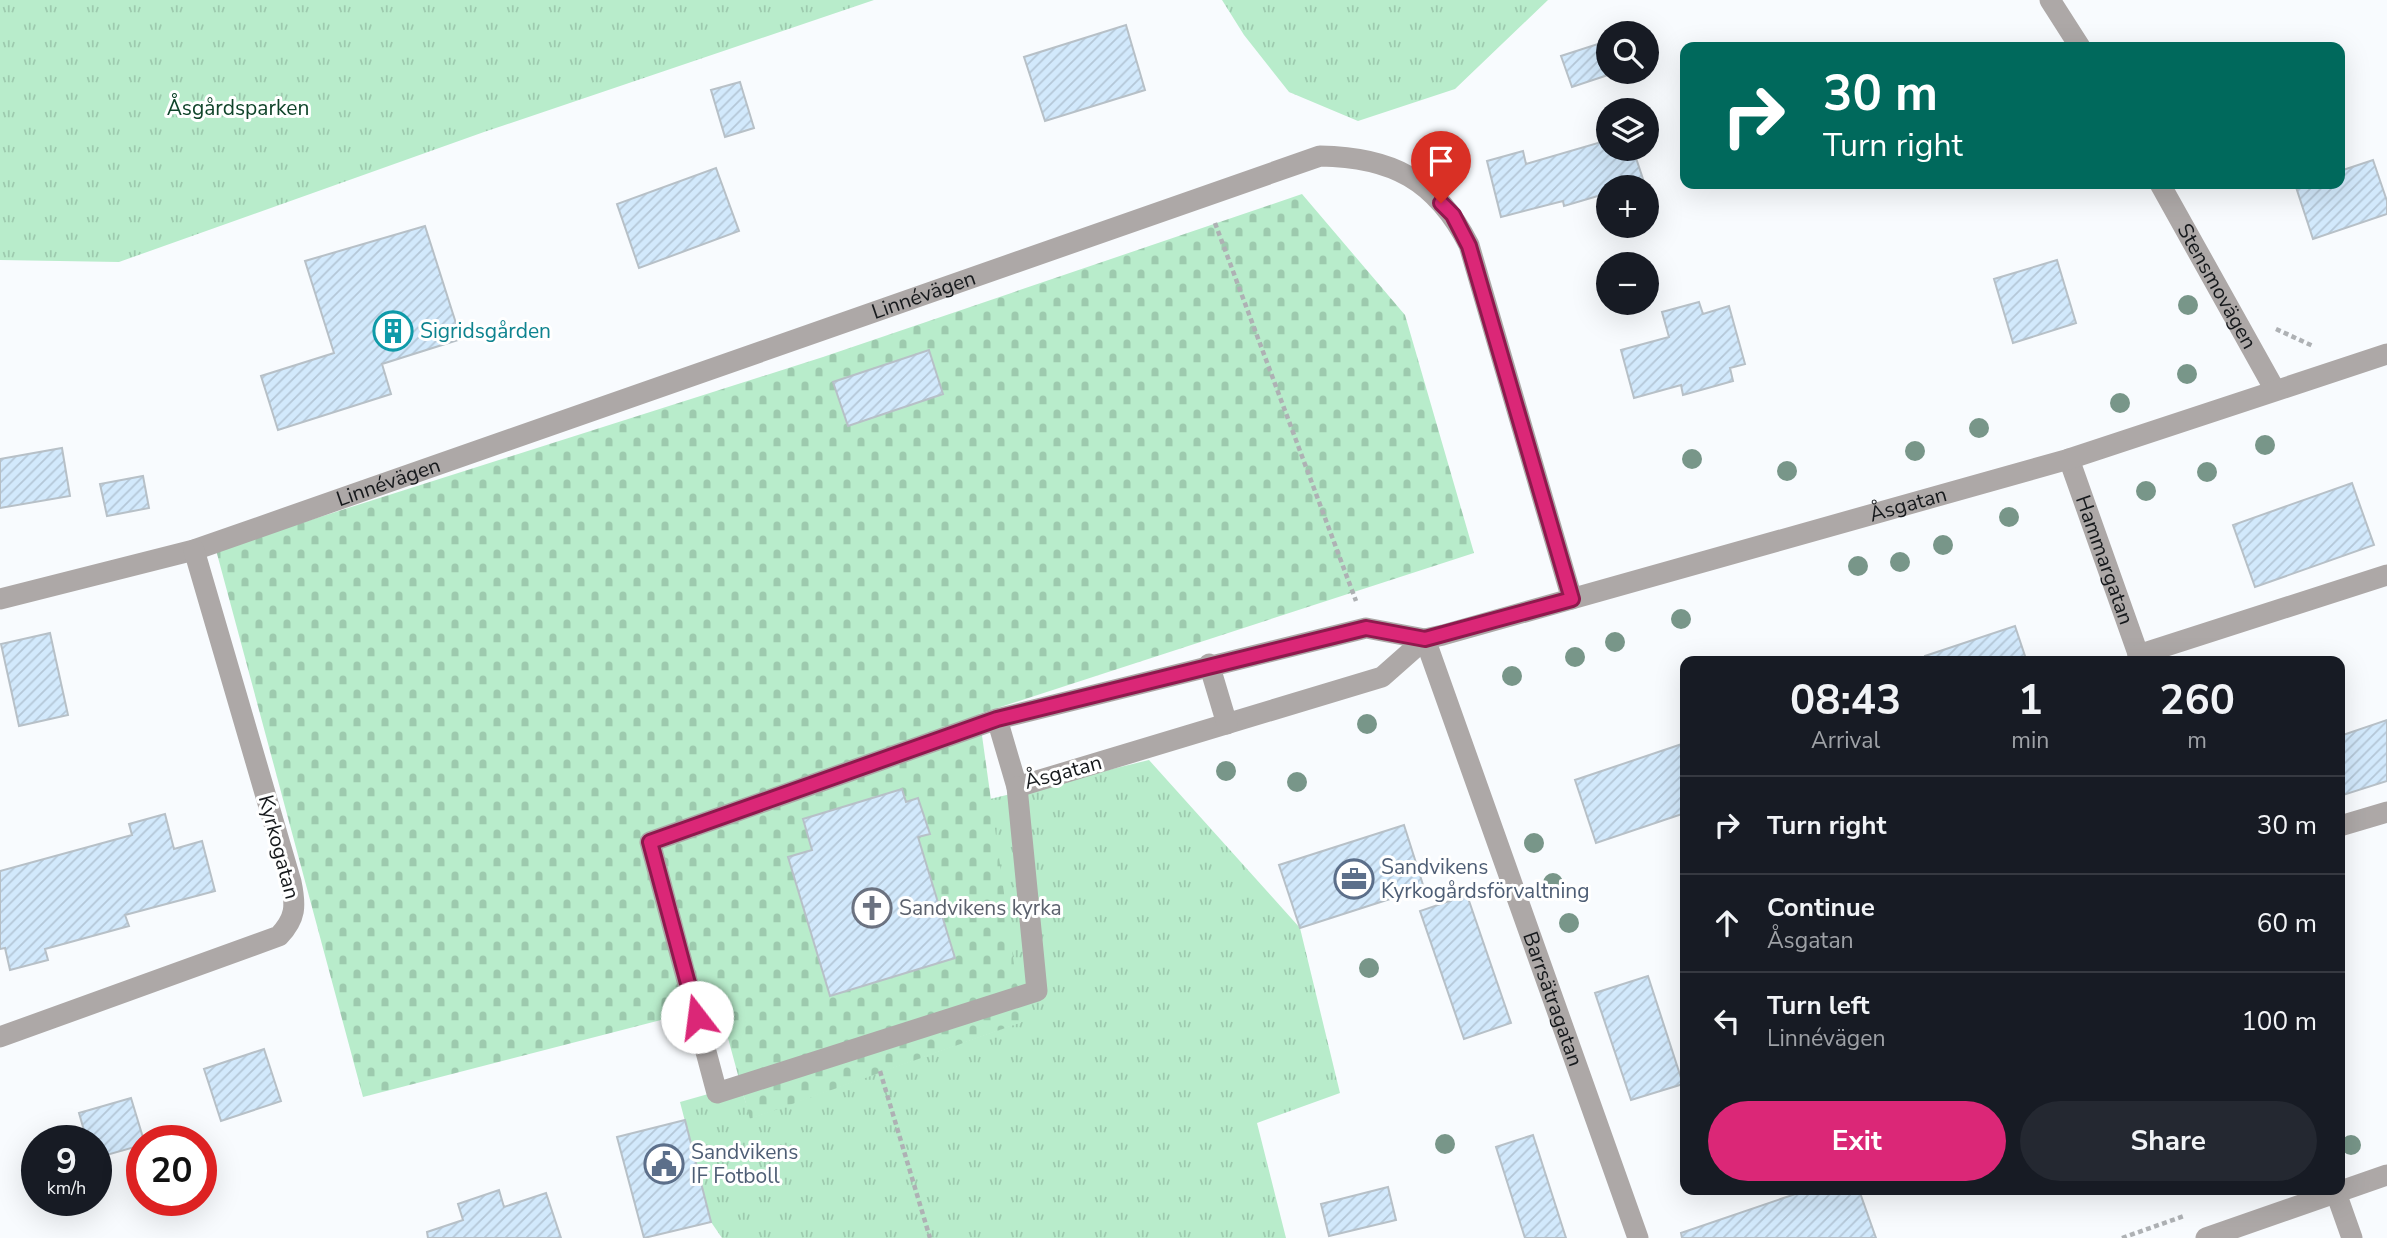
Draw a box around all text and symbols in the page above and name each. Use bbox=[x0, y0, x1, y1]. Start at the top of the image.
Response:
map controls bbox=[1596, 21, 1659, 315]
button: search bbox=[1596, 21, 1659, 84]
text: 30 m bbox=[1823, 60, 1938, 127]
icon: right bbox=[1708, 70, 1799, 161]
park label: Åsgårdsparken bbox=[167, 93, 309, 122]
button: layers bbox=[1596, 98, 1659, 161]
text: Turn right bbox=[1823, 124, 1963, 167]
pin bbox=[1411, 131, 1471, 203]
icon: arrive bbox=[1422, 142, 1460, 180]
button: + bbox=[1596, 175, 1659, 238]
street label: Stensmovägen bbox=[2171, 218, 2263, 354]
button: − bbox=[1596, 252, 1659, 315]
street label: Linnévägen bbox=[868, 264, 979, 326]
building icon: Sigridsgården bbox=[372, 310, 414, 352]
place label: Sigridsgården bbox=[420, 317, 551, 345]
street label: Linnévägen bbox=[333, 451, 444, 513]
street label: Åsgatan bbox=[1866, 480, 1950, 528]
street label: Hammargatan bbox=[2069, 491, 2141, 628]
text: 08:43 bbox=[1790, 672, 1901, 729]
text: 1 bbox=[2018, 672, 2043, 729]
text: 260 bbox=[2159, 672, 2235, 729]
text: Arrival bbox=[1811, 725, 1880, 756]
text: min bbox=[2011, 725, 2049, 756]
text: m bbox=[2187, 725, 2207, 756]
street label: Åsgatan bbox=[1021, 747, 1105, 796]
street label: Kyrkogatan bbox=[252, 792, 306, 902]
icon: right bbox=[1708, 806, 1746, 844]
text: Turn right bbox=[1767, 808, 1886, 843]
text: 30 m bbox=[2257, 808, 2317, 843]
place label: Sandvikens Kyrkogårdsförvaltning bbox=[1381, 853, 1590, 905]
office icon: Sandvikens Kyrkogårdsförvaltning bbox=[1333, 858, 1375, 900]
church icon: Sandvikens kyrka bbox=[851, 887, 893, 929]
text: Continue bbox=[1767, 890, 1875, 925]
place label: Sandvikens kyrka bbox=[899, 894, 1062, 922]
icon: ahead bbox=[1708, 904, 1746, 942]
text: 60 m bbox=[2257, 906, 2317, 941]
text: Åsgatan bbox=[1767, 925, 1854, 956]
street label: Barrsätragatan bbox=[1516, 928, 1590, 1070]
position arrow bbox=[660, 980, 734, 1054]
text: Turn left bbox=[1767, 988, 1870, 1023]
icon: left bbox=[1708, 1002, 1746, 1040]
text: 100 m bbox=[2241, 1004, 2317, 1039]
text: Linnévägen bbox=[1767, 1023, 1886, 1054]
button: Exit bbox=[1708, 1101, 2006, 1181]
button: Share bbox=[2020, 1101, 2317, 1181]
speed limit sign: 20 bbox=[126, 1125, 217, 1216]
text: 9 bbox=[56, 1138, 77, 1185]
place label: Sandvikens IF Fotboll bbox=[691, 1138, 798, 1190]
public building icon: Sandvikens IF Fotboll bbox=[643, 1143, 685, 1185]
text: km/h bbox=[47, 1176, 86, 1200]

